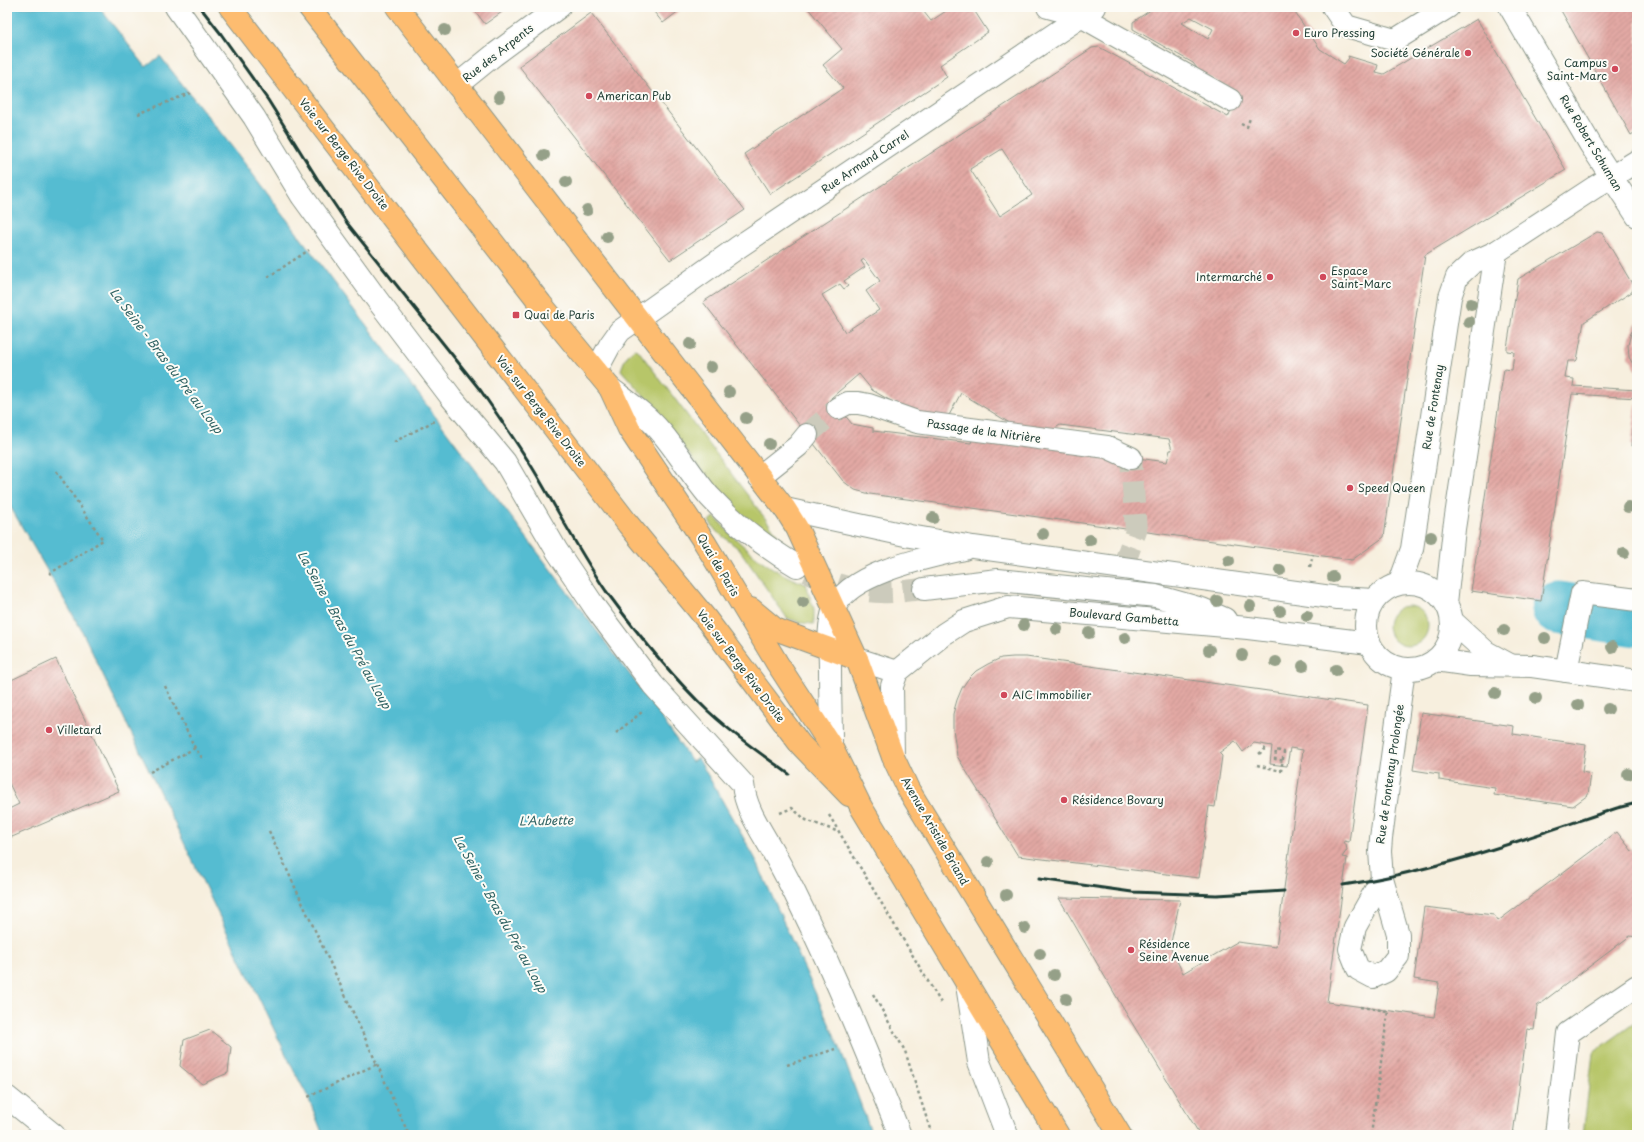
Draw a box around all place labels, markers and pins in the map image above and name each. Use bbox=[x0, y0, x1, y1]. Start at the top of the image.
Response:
place label: Euro Pressing bbox=[1304, 24, 1375, 41]
marker: Euro Pressing bbox=[1291, 28, 1301, 38]
place label: Société Générale bbox=[1370, 44, 1460, 61]
marker: Société Générale bbox=[1463, 48, 1473, 58]
place label: Campus Saint-Marc bbox=[1547, 54, 1607, 84]
marker: Campus Saint-Marc bbox=[1610, 64, 1620, 74]
place label: American Pub bbox=[597, 87, 671, 104]
marker: American Pub bbox=[584, 91, 594, 101]
place label: Espace Saint-Marc bbox=[1331, 262, 1391, 292]
place label: Intermarché bbox=[1196, 268, 1262, 285]
marker: Intermarché bbox=[1265, 272, 1275, 282]
marker: Espace Saint-Marc bbox=[1318, 272, 1328, 282]
place label: Quai de Paris bbox=[524, 306, 595, 323]
marker: Quai de Paris bbox=[511, 310, 521, 320]
place label: Speed Queen bbox=[1358, 479, 1426, 496]
marker: Speed Queen bbox=[1345, 483, 1355, 493]
place label: AIC Immobilier bbox=[1012, 686, 1091, 703]
marker: AIC Immobilier bbox=[999, 690, 1009, 700]
place label: Villetard bbox=[57, 721, 102, 738]
marker: Villetard bbox=[44, 725, 54, 735]
place label: Résidence Bovary bbox=[1072, 791, 1164, 808]
marker: Résidence Bovary bbox=[1059, 795, 1069, 805]
place label: Résidence Seine Avenue bbox=[1139, 935, 1209, 965]
marker: Résidence Seine Avenue bbox=[1126, 945, 1136, 955]

